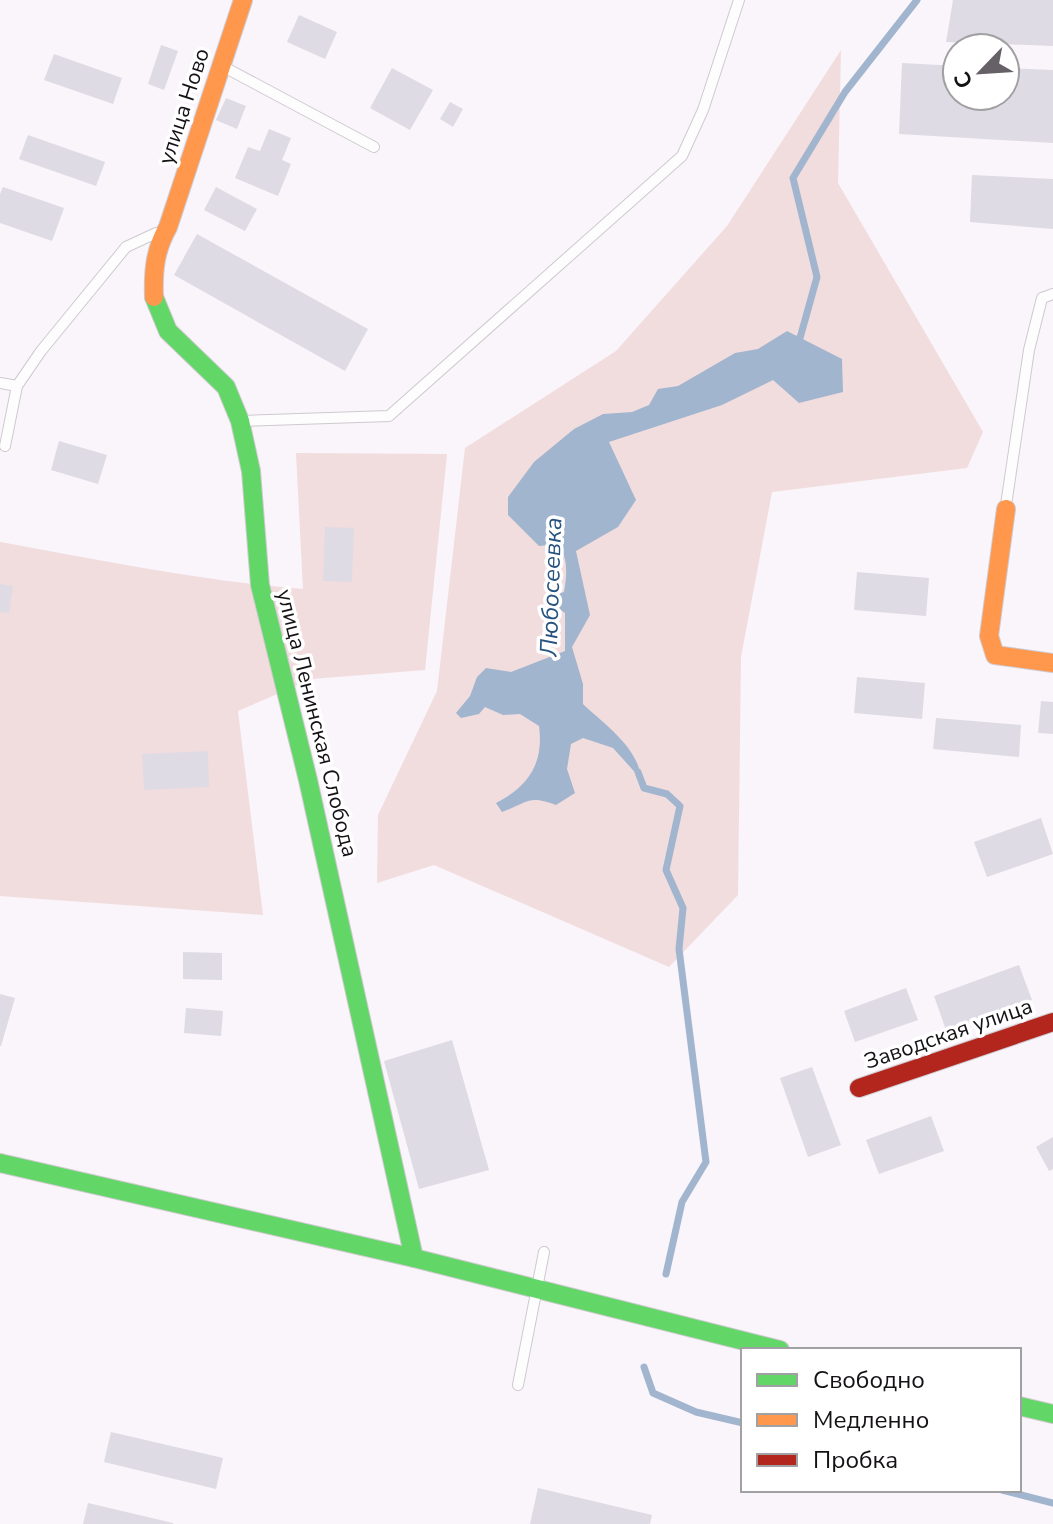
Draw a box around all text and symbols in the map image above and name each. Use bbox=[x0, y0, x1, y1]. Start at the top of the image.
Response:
north arrow bbox=[941, 32, 1021, 112]
street label: улица Ново bbox=[151, 44, 217, 168]
text: С bbox=[947, 67, 981, 93]
water label: Любосеевка bbox=[533, 517, 569, 658]
street label: улица Ленинская Слобода bbox=[269, 586, 365, 860]
street label: Заводская улица bbox=[860, 991, 1036, 1077]
legend bbox=[741, 1348, 1021, 1492]
text: Свободно bbox=[813, 1364, 925, 1396]
text: Медленно bbox=[813, 1404, 929, 1436]
text: Пробка bbox=[813, 1444, 898, 1476]

